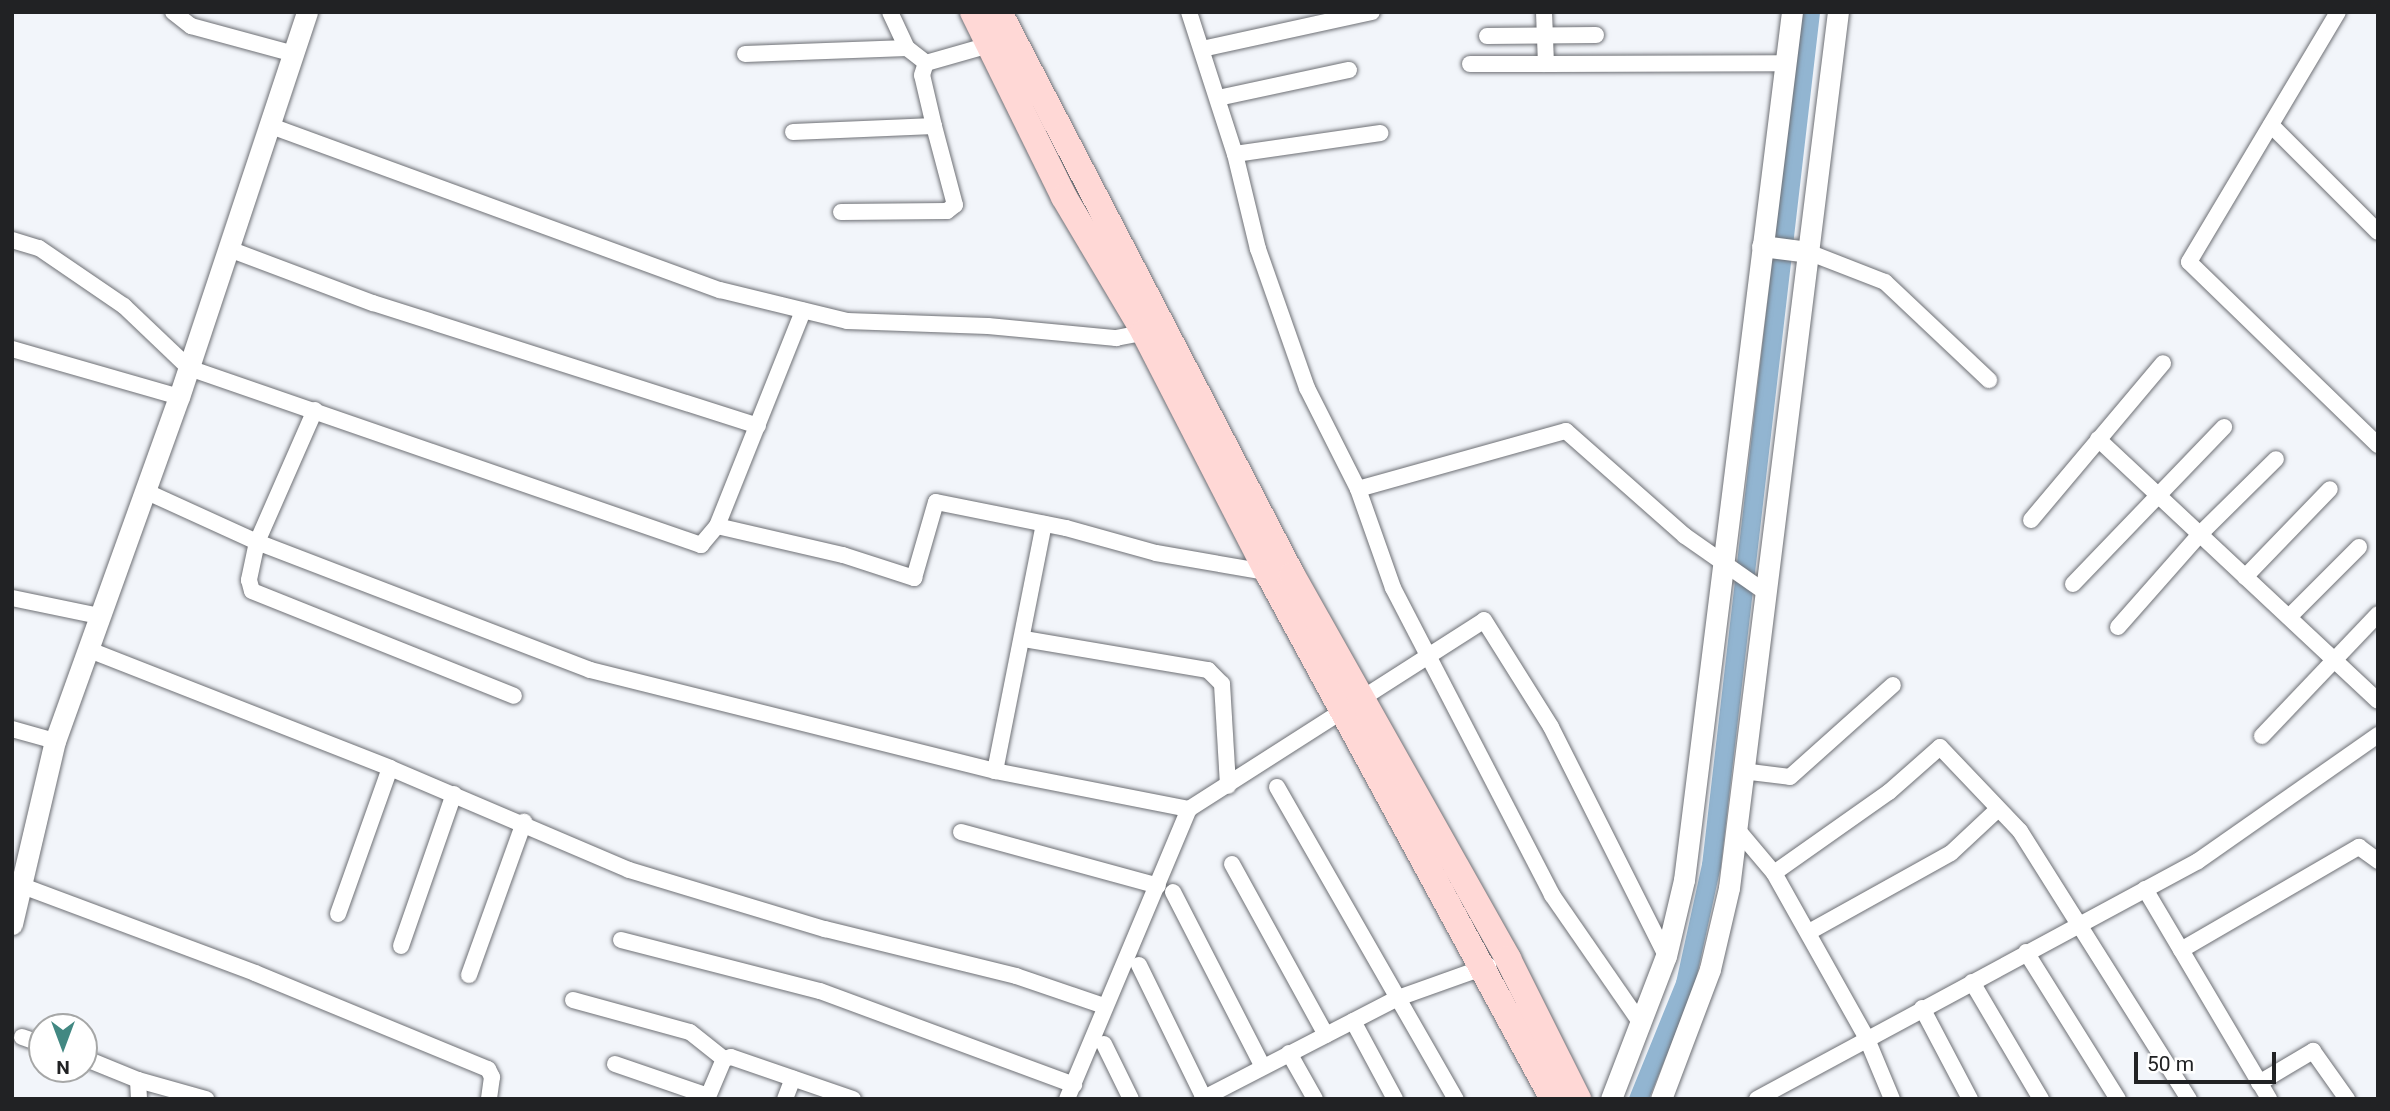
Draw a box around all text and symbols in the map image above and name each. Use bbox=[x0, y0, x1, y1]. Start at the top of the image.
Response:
north arrow bbox=[28, 1013, 98, 1083]
scale bar bbox=[2138, 1038, 2280, 1082]
text: 50 m bbox=[2147, 1052, 2194, 1076]
text: N bbox=[56, 1056, 70, 1079]

